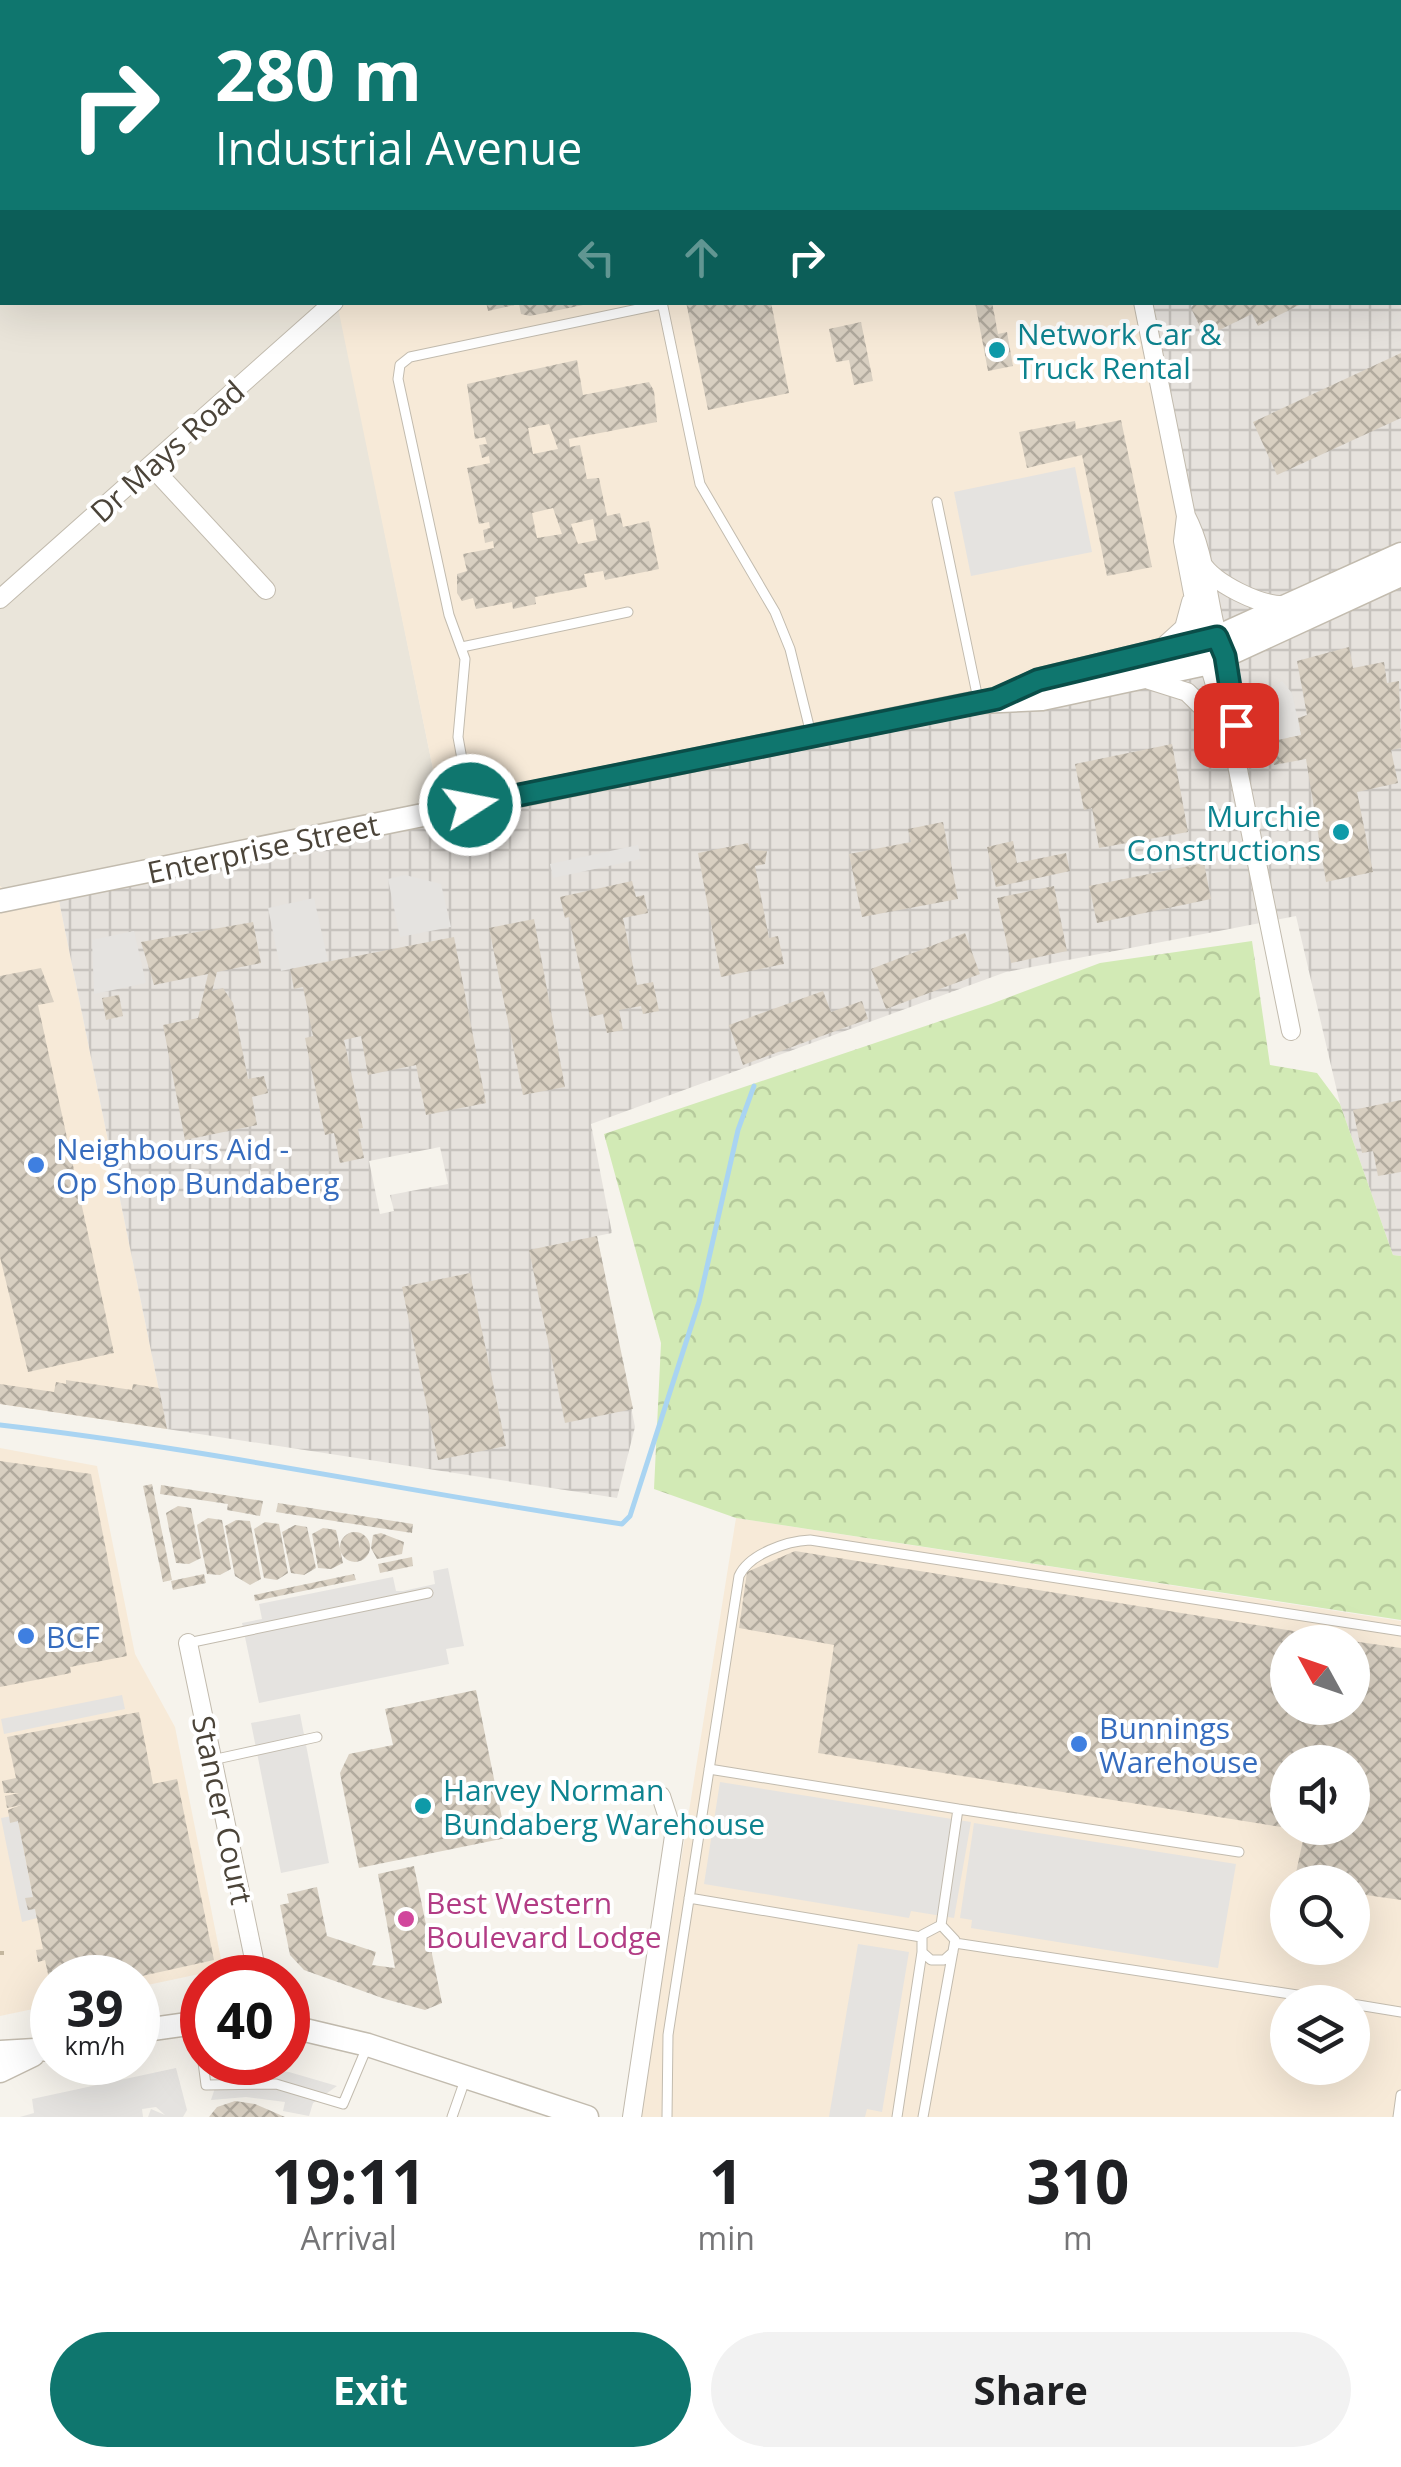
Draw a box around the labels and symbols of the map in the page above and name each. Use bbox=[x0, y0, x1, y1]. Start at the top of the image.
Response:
place label: Network Car & Truck Rental bbox=[1017, 313, 1222, 388]
marker: Network Car & Truck Rental bbox=[986, 339, 1008, 361]
street label: Dr Mays Road bbox=[81, 371, 253, 531]
pin bbox=[1194, 683, 1279, 768]
position arrow bbox=[418, 753, 522, 857]
place label: Murchie Constructions bbox=[1127, 795, 1321, 870]
street label: Enterprise Street bbox=[143, 803, 383, 893]
marker: Murchie Constructions bbox=[1330, 821, 1352, 843]
place label: Neighbours Aid - Op Shop Bundaberg bbox=[56, 1128, 339, 1203]
marker: Neighbours Aid - Op Shop Bundaberg bbox=[25, 1154, 47, 1176]
place label: BCF bbox=[46, 1616, 100, 1657]
marker: BCF bbox=[15, 1625, 37, 1647]
north arrow bbox=[1270, 1625, 1370, 1725]
place label: Bunnings Warehouse bbox=[1099, 1707, 1258, 1782]
street label: Stancer Court bbox=[183, 1712, 263, 1908]
marker: Bunnings Warehouse bbox=[1068, 1733, 1090, 1755]
place label: Harvey Norman Bundaberg Warehouse bbox=[443, 1769, 765, 1844]
marker: Harvey Norman Bundaberg Warehouse bbox=[412, 1795, 434, 1817]
place label: Best Western Boulevard Lodge bbox=[426, 1882, 662, 1957]
marker: Best Western Boulevard Lodge bbox=[395, 1908, 417, 1930]
speed limit sign: 40 bbox=[180, 1955, 310, 2085]

